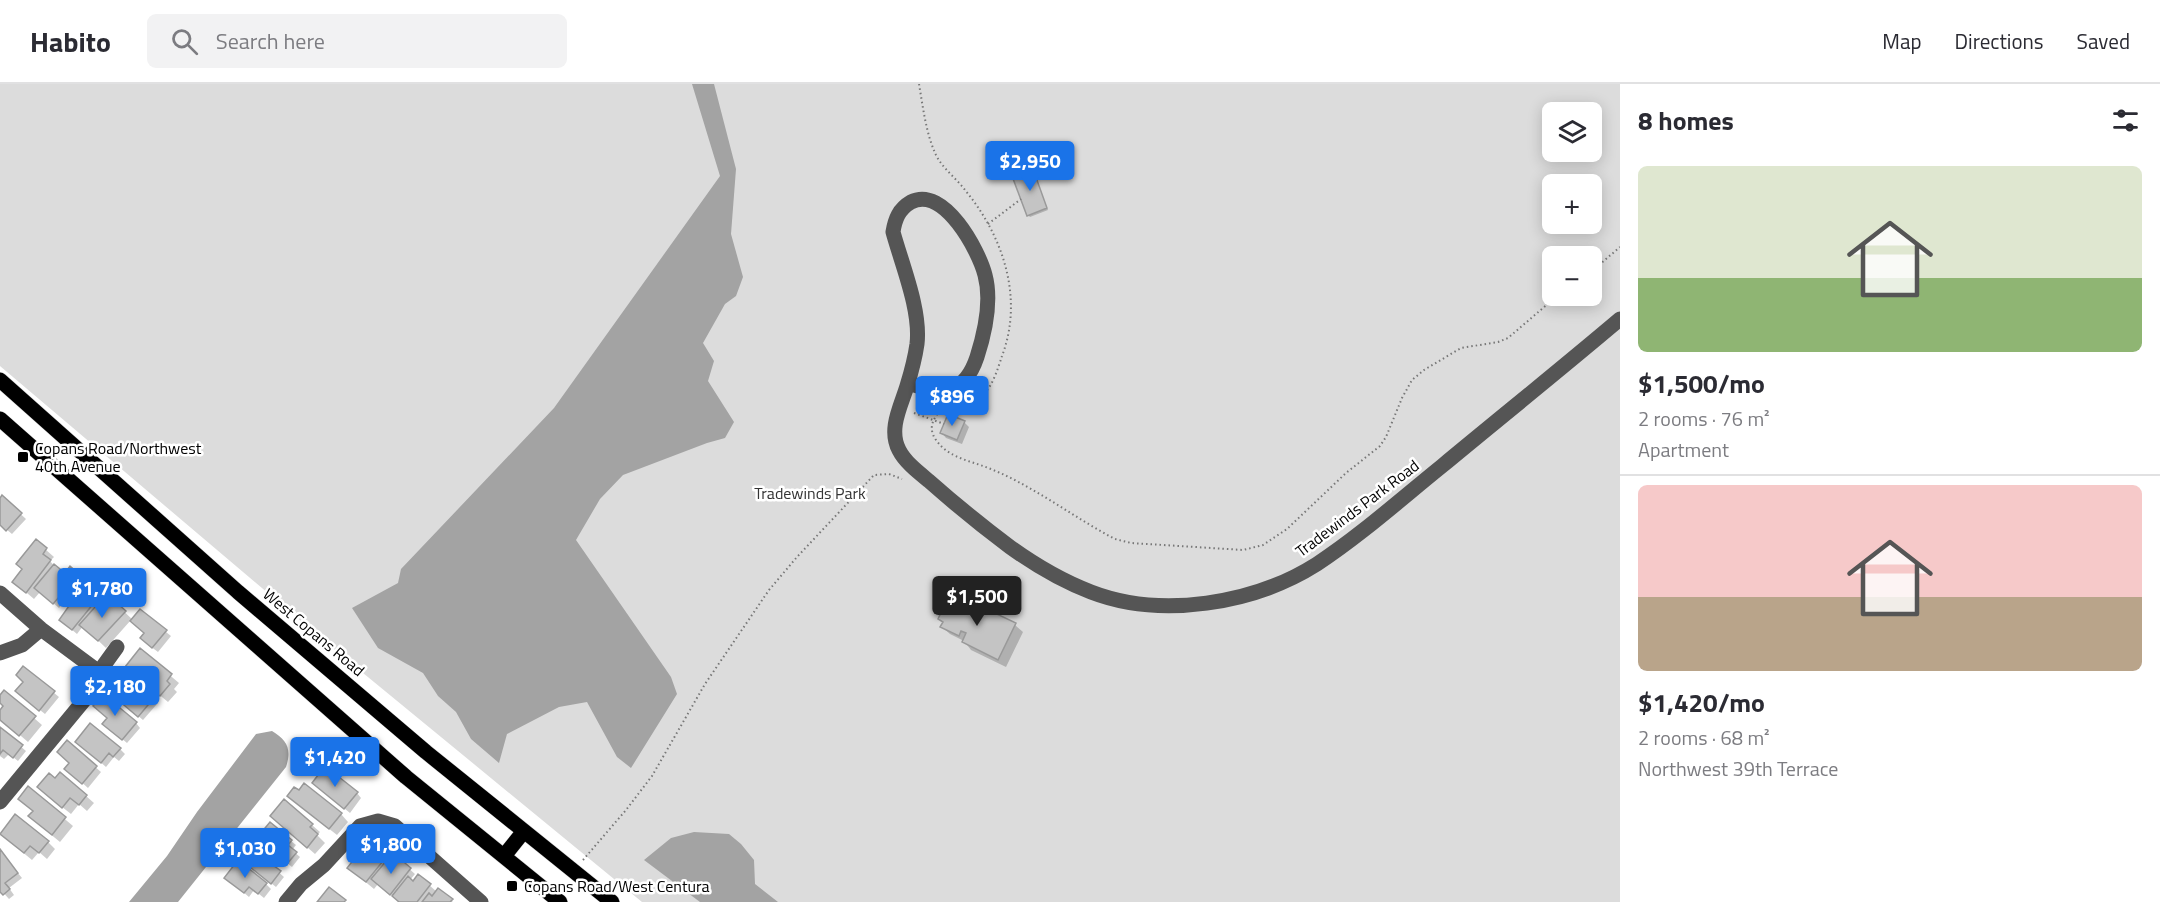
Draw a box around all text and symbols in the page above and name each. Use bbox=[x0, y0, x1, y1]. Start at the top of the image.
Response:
search box bbox=[147, 14, 567, 68]
text: Habito bbox=[30, 20, 111, 63]
text: Search here bbox=[216, 24, 325, 58]
icon: search bbox=[168, 25, 201, 58]
text: Map bbox=[1882, 25, 1922, 57]
text: Directions bbox=[1955, 25, 2044, 57]
text: Saved bbox=[2077, 25, 2130, 57]
text: 8 homes bbox=[1638, 101, 1734, 140]
map controls bbox=[1542, 102, 1602, 306]
button: layers bbox=[1542, 102, 1602, 162]
icon: filters bbox=[2109, 104, 2142, 137]
pin: $2,950 bbox=[981, 141, 1079, 192]
text: $2,950 bbox=[999, 145, 1061, 176]
button: + bbox=[1542, 174, 1602, 234]
icon: home bbox=[1836, 205, 1944, 313]
button: − bbox=[1542, 246, 1602, 306]
text: $1,500/mo bbox=[1638, 364, 1765, 403]
pin: $896 bbox=[916, 376, 988, 427]
text: $896 bbox=[930, 380, 974, 411]
text: 2 rooms · 76 m² bbox=[1638, 403, 1770, 434]
text: Apartment bbox=[1638, 434, 1729, 465]
place label: Copans Road/Northwest 40th Avenue bbox=[35, 436, 202, 478]
marker: Copans Road/Northwest 40th Avenue bbox=[16, 450, 30, 464]
street label: Tradewinds Park Road bbox=[1290, 453, 1424, 563]
park label: Tradewinds Park bbox=[754, 481, 866, 505]
icon: home bbox=[1836, 524, 1944, 632]
pin: $1,780 bbox=[53, 568, 151, 619]
text: $1,780 bbox=[71, 572, 133, 603]
pin: $1,500 bbox=[928, 576, 1026, 627]
text: $1,500 bbox=[946, 580, 1008, 611]
street label: West Copans Road bbox=[258, 582, 370, 682]
pin: $2,180 bbox=[66, 666, 164, 717]
text: $2,180 bbox=[84, 670, 146, 701]
text: $1,420/mo bbox=[1638, 683, 1765, 722]
text: 2 rooms · 68 m² bbox=[1638, 722, 1770, 753]
pin: $1,420 bbox=[286, 737, 384, 788]
text: $1,420 bbox=[304, 741, 366, 772]
text: Northwest 39th Terrace bbox=[1638, 753, 1838, 784]
pin: $1,800 bbox=[342, 824, 440, 875]
pin: $1,030 bbox=[196, 828, 294, 879]
text: $1,800 bbox=[360, 828, 422, 859]
text: $1,030 bbox=[214, 832, 276, 863]
place label: Copans Road/West Centura bbox=[524, 874, 710, 898]
marker: Copans Road/West Centura bbox=[505, 879, 519, 893]

